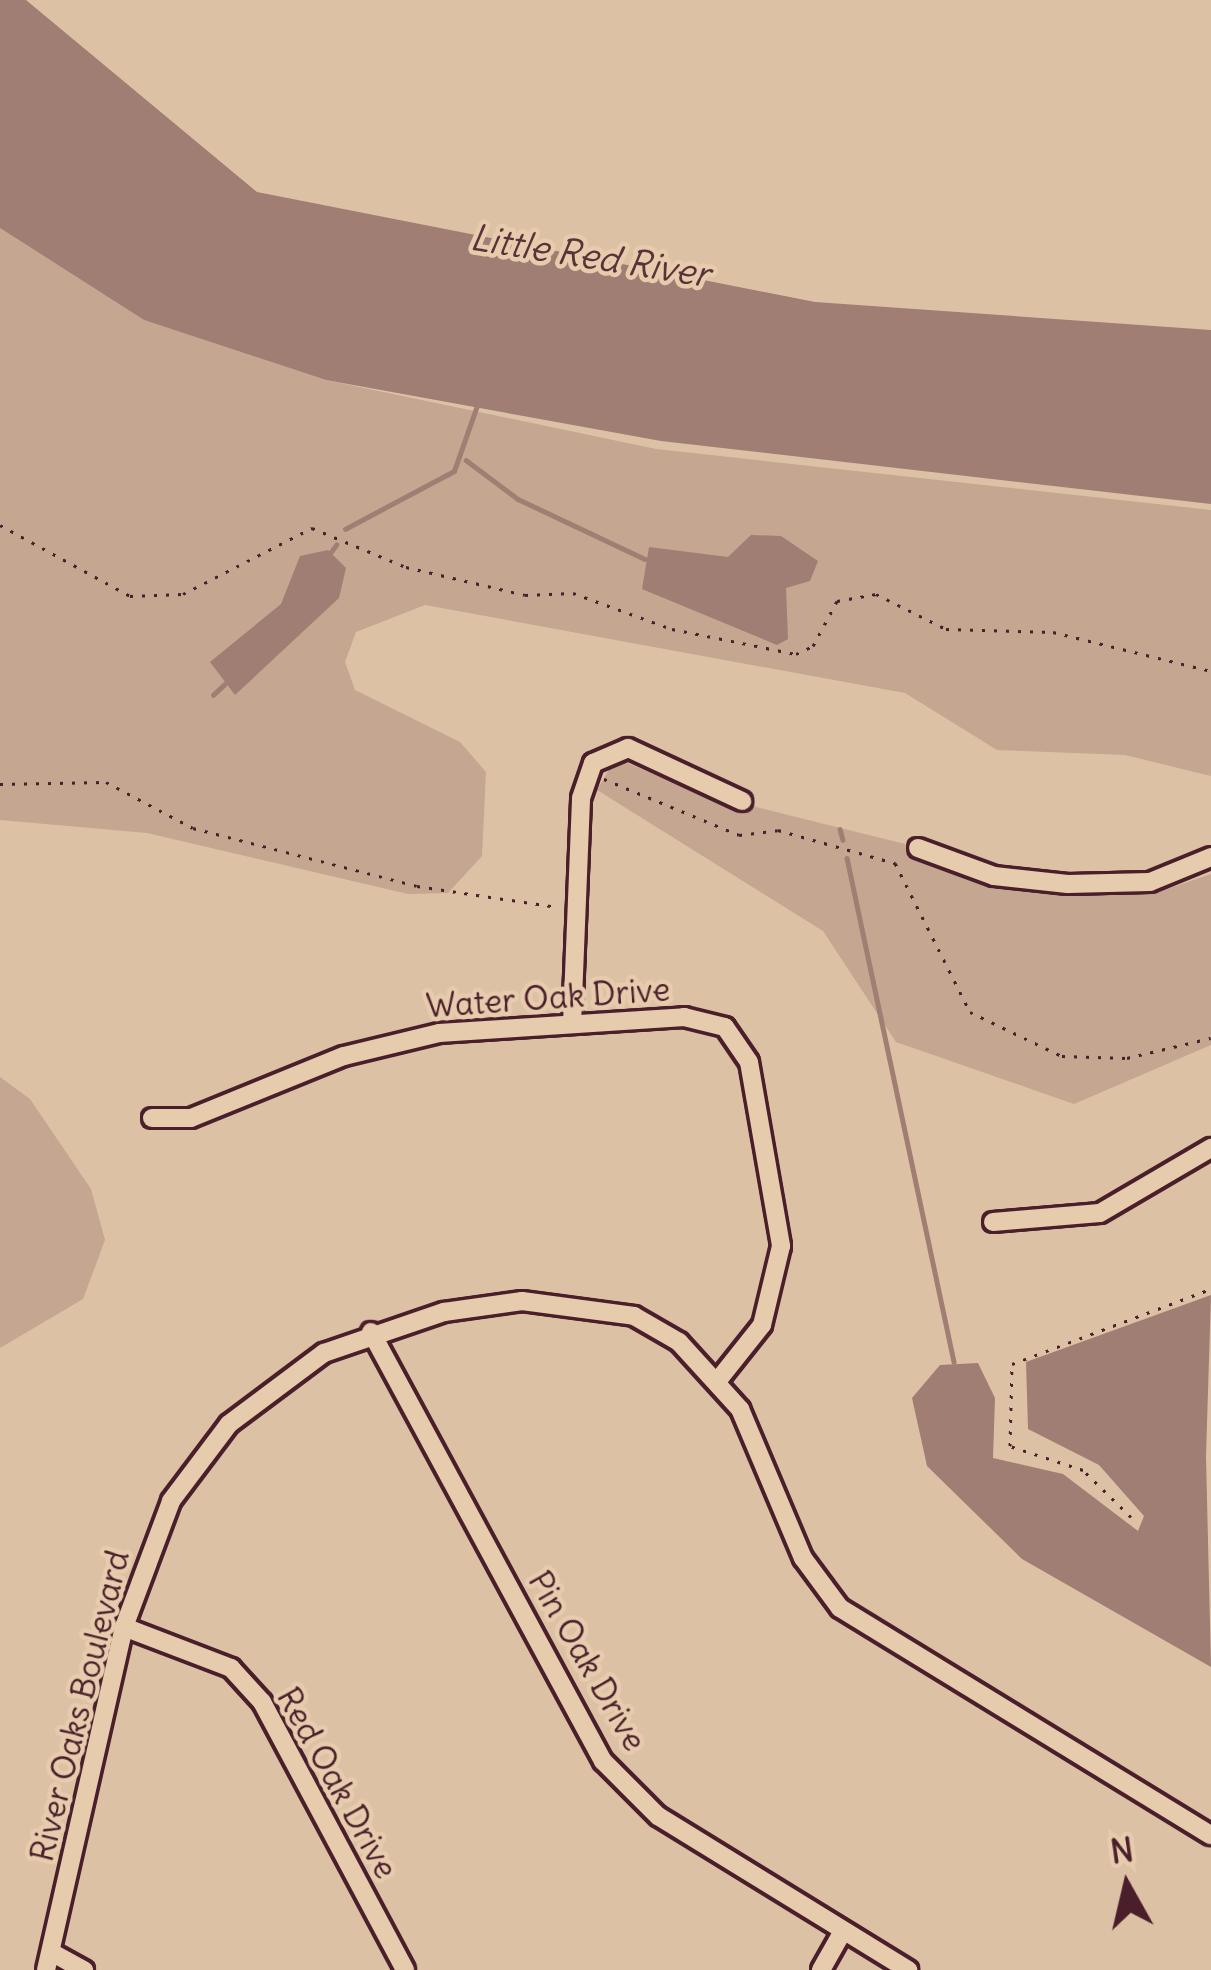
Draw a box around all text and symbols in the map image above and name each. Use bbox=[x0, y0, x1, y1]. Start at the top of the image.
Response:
water label: Little Red River bbox=[467, 216, 713, 296]
street label: Water Oak Drive bbox=[425, 970, 671, 1026]
street label: River Oaks Boulevard bbox=[22, 1546, 138, 1866]
street label: Pin Oak Drive bbox=[520, 1564, 654, 1758]
street label: Red Oak Drive bbox=[268, 1680, 406, 1886]
north arrow bbox=[1067, 1826, 1187, 1946]
text: N bbox=[1108, 1828, 1136, 1873]

